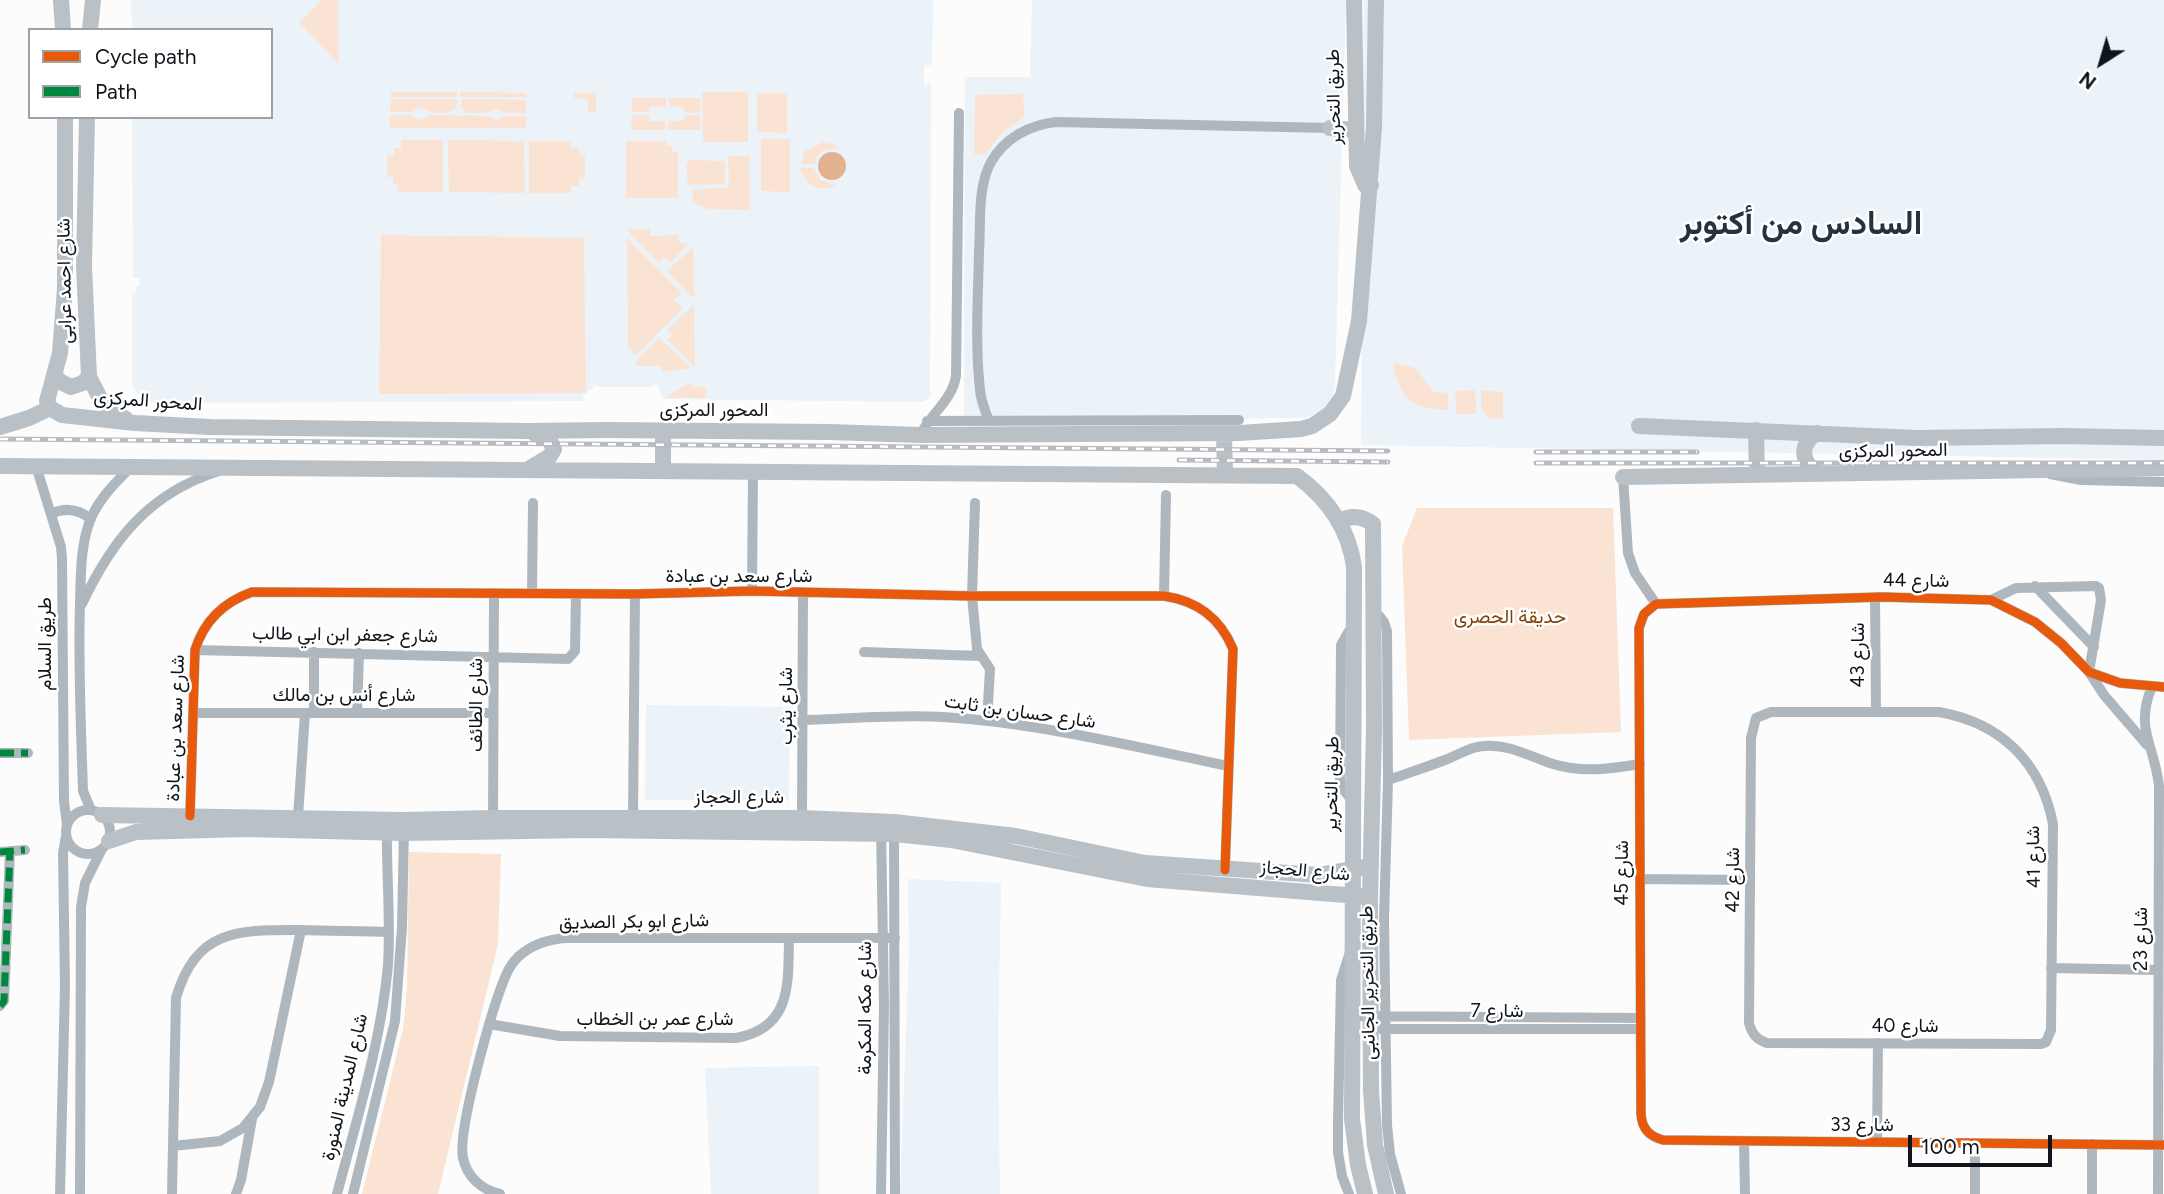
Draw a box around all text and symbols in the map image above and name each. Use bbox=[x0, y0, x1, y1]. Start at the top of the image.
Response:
legend bbox=[28, 28, 273, 119]
north arrow bbox=[2066, 28, 2136, 98]
text: Cycle path bbox=[95, 44, 196, 69]
street label: طريق التحرير bbox=[1322, 49, 1346, 145]
text: N bbox=[2075, 67, 2101, 94]
text: Path bbox=[95, 79, 137, 104]
district label: السادس من أكتوبر bbox=[1680, 204, 1922, 244]
street label: شارع احمد عرابى bbox=[53, 218, 77, 344]
street label: المحور المركزى bbox=[93, 386, 203, 416]
street label: المحور المركزى bbox=[660, 399, 768, 421]
street label: المحور المركزى bbox=[1838, 439, 1948, 463]
street label: شارع سعد بن عبادة bbox=[666, 565, 812, 587]
street label: شارع 44 bbox=[1883, 569, 1949, 593]
street label: طريق السلام bbox=[34, 597, 56, 691]
park label: حديقة الحصرى bbox=[1454, 606, 1566, 628]
street label: شارع جعفر ابن ابي طالب bbox=[252, 622, 438, 648]
street label: شارع 43 bbox=[1847, 622, 1869, 688]
street label: شارع سعد بن عبادة bbox=[162, 654, 190, 802]
street label: شارع الطائف bbox=[465, 658, 487, 752]
street label: شارع يثرب bbox=[775, 667, 797, 745]
street label: شارع أنس بن مالك bbox=[273, 684, 415, 706]
street label: شارع حسان بن ثابت bbox=[943, 690, 1097, 734]
street label: طريق التحرير bbox=[1320, 736, 1344, 832]
street label: شارع الحجاز bbox=[694, 786, 784, 808]
street label: شارع 41 bbox=[2022, 826, 2046, 888]
street label: شارع 45 bbox=[1611, 840, 1633, 906]
street label: شارع 42 bbox=[1722, 847, 1744, 913]
street label: شارع الحجاز bbox=[1259, 856, 1351, 886]
street label: طريق التحرير الجانبى bbox=[1355, 906, 1381, 1060]
street label: شارع 23 bbox=[2130, 907, 2152, 971]
street label: شارع ابو بكر الصديق bbox=[559, 909, 709, 935]
street label: شارع مكه المكرمة bbox=[854, 941, 876, 1075]
street label: شارع 7 bbox=[1470, 1000, 1524, 1022]
street label: شارع عمر بن الخطاب bbox=[577, 1008, 733, 1030]
street label: شارع المدينة المنورة bbox=[317, 1011, 373, 1163]
street label: شارع 40 bbox=[1872, 1015, 1938, 1037]
street label: شارع 33 bbox=[1830, 1114, 1894, 1136]
scale bar bbox=[1912, 1120, 2056, 1164]
text: 100 m bbox=[1921, 1134, 1980, 1159]

